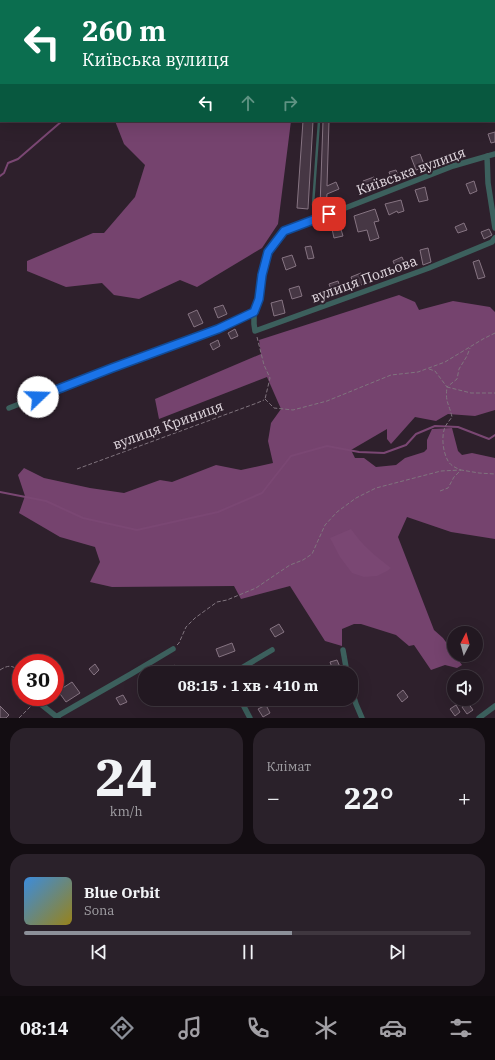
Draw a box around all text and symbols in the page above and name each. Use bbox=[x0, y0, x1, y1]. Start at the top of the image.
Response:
text: 260 m bbox=[82, 12, 166, 49]
icon: left bbox=[16, 16, 68, 68]
text: Київська вулиця bbox=[82, 48, 229, 71]
icon: left bbox=[195, 92, 217, 114]
icon: ahead bbox=[237, 92, 259, 114]
icon: right bbox=[279, 92, 301, 114]
street label: Київська вулиця bbox=[354, 143, 468, 199]
pin bbox=[312, 197, 346, 231]
icon: arrive bbox=[318, 203, 340, 225]
street label: вулиця Польова bbox=[309, 251, 420, 307]
position arrow bbox=[17, 376, 59, 418]
street label: вулиця Криниця bbox=[110, 397, 226, 453]
north arrow bbox=[447, 626, 483, 662]
map controls bbox=[447, 626, 483, 706]
speed limit sign: 30 bbox=[12, 654, 64, 706]
button: sound bbox=[447, 670, 483, 706]
text: 08:15 · 1 хв · 410 m bbox=[178, 676, 318, 695]
text: 24 bbox=[95, 743, 157, 810]
text: Клімат bbox=[267, 758, 311, 775]
text: 22° bbox=[344, 778, 394, 817]
text: − bbox=[267, 783, 280, 812]
text: + bbox=[458, 783, 471, 812]
text: km/h bbox=[110, 803, 143, 820]
text: Blue Orbit bbox=[84, 883, 160, 902]
text: Sona bbox=[84, 902, 114, 919]
icon: previous bbox=[88, 941, 110, 963]
icon: pause bbox=[237, 941, 259, 963]
icon: next bbox=[386, 941, 408, 963]
icon: directions bbox=[108, 1014, 136, 1042]
icon: music bbox=[176, 1014, 204, 1042]
icon: phone bbox=[244, 1014, 272, 1042]
icon: climate bbox=[312, 1014, 340, 1042]
icon: car bbox=[379, 1014, 407, 1042]
icon: filters bbox=[447, 1014, 475, 1042]
text: 08:14 bbox=[20, 1017, 69, 1040]

